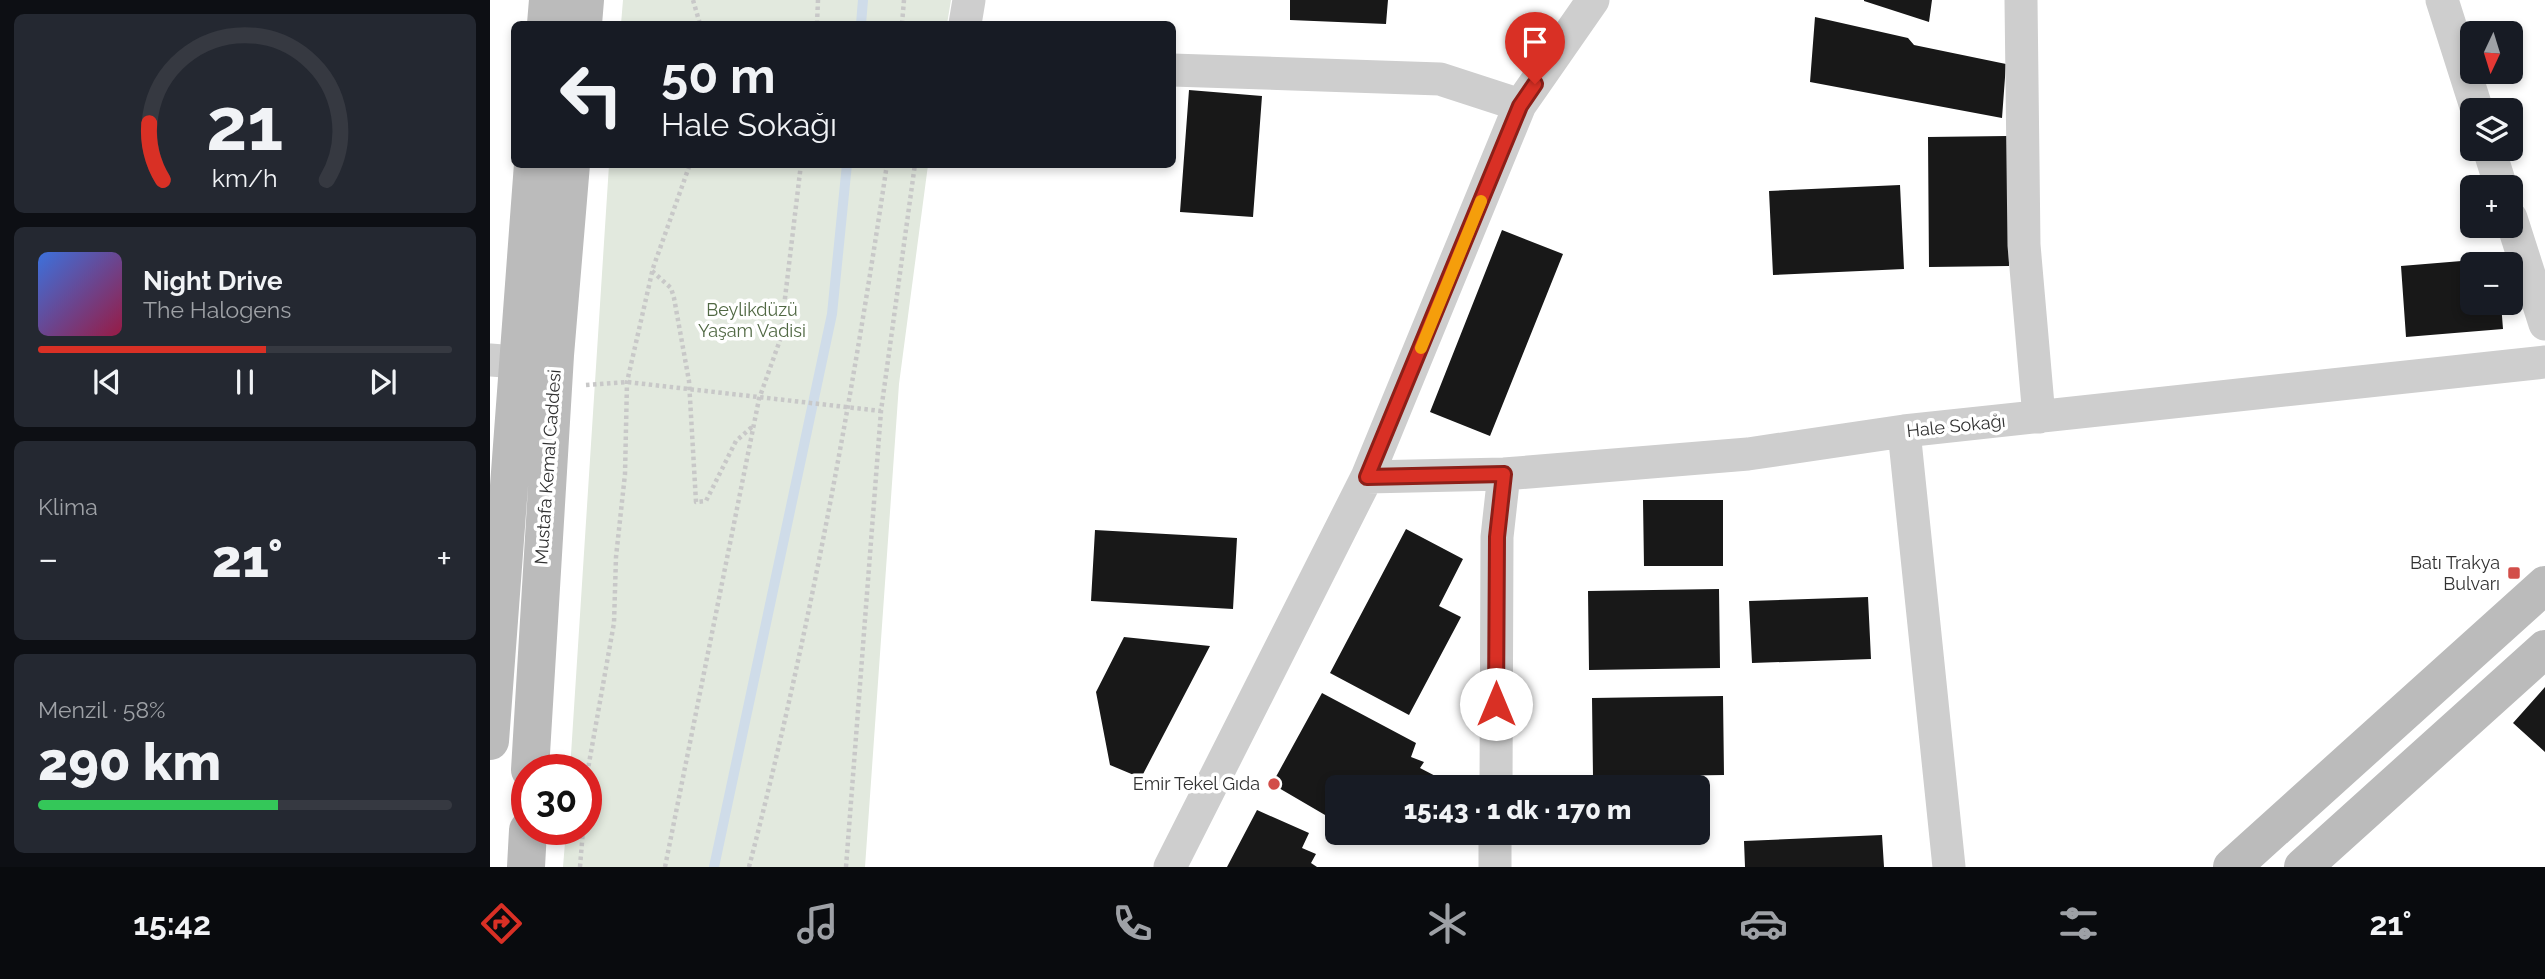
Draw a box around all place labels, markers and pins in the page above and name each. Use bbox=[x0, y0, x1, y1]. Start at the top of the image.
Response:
pin bbox=[1505, 12.0, 1565, 84]
place label: Batı Trakya Bulvarı bbox=[2410, 552, 2500, 594]
marker: Batı Trakya Bulvarı bbox=[2506, 565, 2522, 581]
place label: Emir Tekel Gıda bbox=[1133, 773, 1260, 794]
marker: Emir Tekel Gıda bbox=[1266, 776, 1282, 792]

